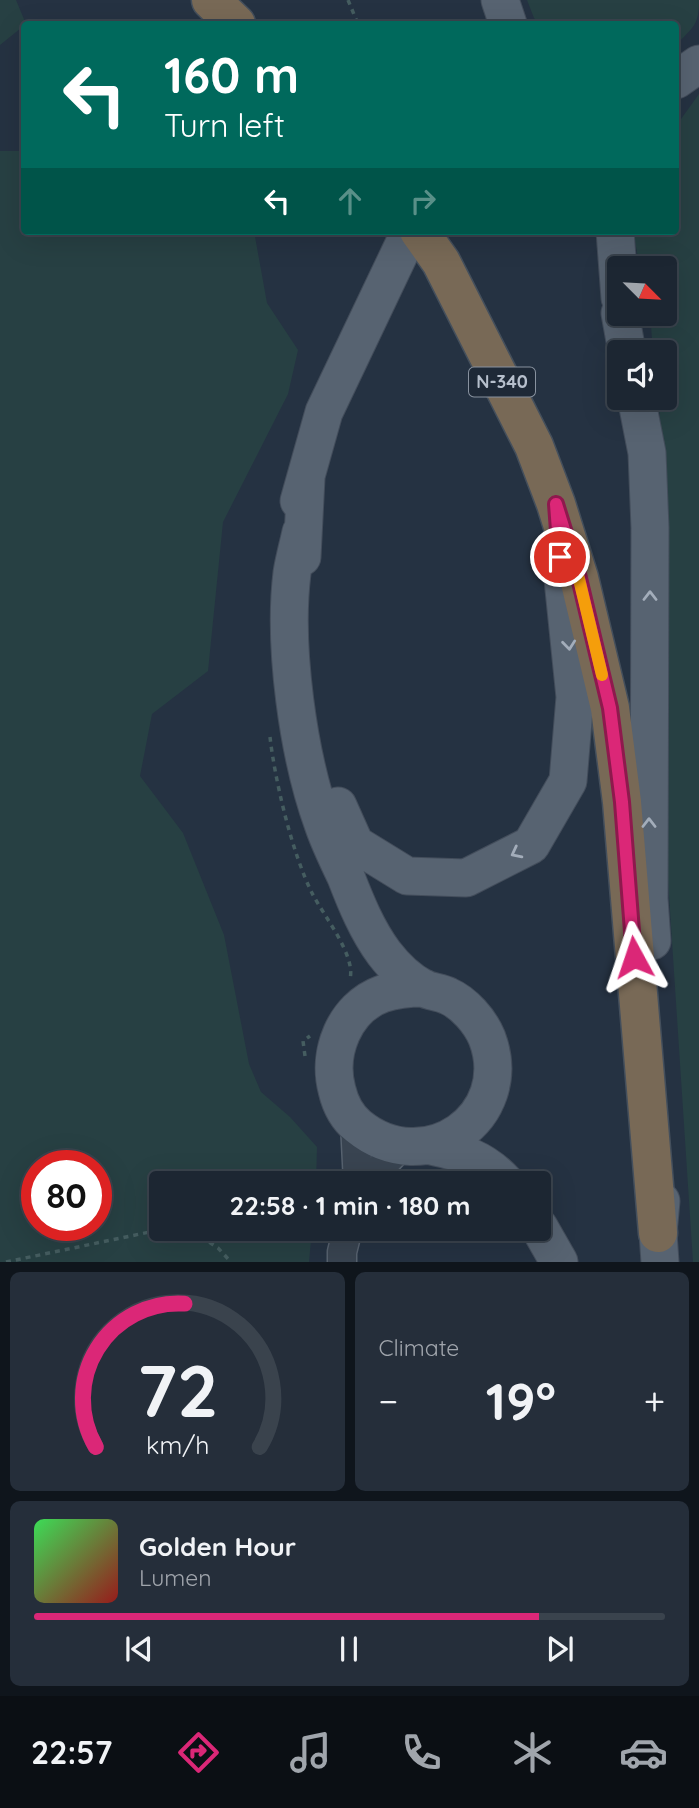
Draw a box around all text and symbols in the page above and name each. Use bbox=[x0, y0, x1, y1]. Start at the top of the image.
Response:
text: 160 m bbox=[164, 44, 299, 105]
icon: left bbox=[49, 49, 140, 140]
text: Turn left bbox=[164, 105, 285, 145]
icon: left bbox=[258, 182, 296, 220]
icon: ahead bbox=[331, 182, 369, 220]
icon: right bbox=[404, 182, 442, 220]
north arrow bbox=[607, 256, 677, 326]
map controls bbox=[607, 256, 677, 410]
button: sound bbox=[607, 340, 677, 410]
road number: N-340 bbox=[469, 368, 535, 396]
pin bbox=[530, 527, 590, 587]
icon: arrive bbox=[541, 538, 579, 576]
one-way arrow bbox=[642, 590, 658, 600]
one-way arrow bbox=[562, 639, 577, 651]
one-way arrow bbox=[641, 817, 657, 828]
one-way arrow bbox=[511, 844, 523, 858]
position arrow bbox=[597, 920, 671, 994]
speed limit sign: 80 bbox=[21, 1150, 112, 1241]
text: 22:58 · 1 min · 180 m bbox=[229, 1189, 471, 1222]
text: Climate bbox=[379, 1333, 459, 1362]
text: 72 bbox=[137, 1345, 218, 1436]
text: 19° bbox=[486, 1368, 556, 1433]
text: − bbox=[379, 1377, 398, 1425]
text: + bbox=[644, 1377, 665, 1425]
text: km/h bbox=[146, 1429, 209, 1460]
text: Golden Hour bbox=[139, 1530, 296, 1563]
text: Lumen bbox=[139, 1563, 212, 1592]
icon: previous bbox=[120, 1630, 158, 1668]
icon: pause bbox=[330, 1630, 368, 1668]
icon: next bbox=[541, 1630, 579, 1668]
icon: directions bbox=[174, 1728, 223, 1777]
icon: music bbox=[286, 1728, 335, 1777]
icon: phone bbox=[397, 1728, 446, 1777]
icon: climate bbox=[508, 1728, 557, 1777]
icon: car bbox=[619, 1728, 668, 1777]
text: 22:57 bbox=[31, 1732, 112, 1772]

